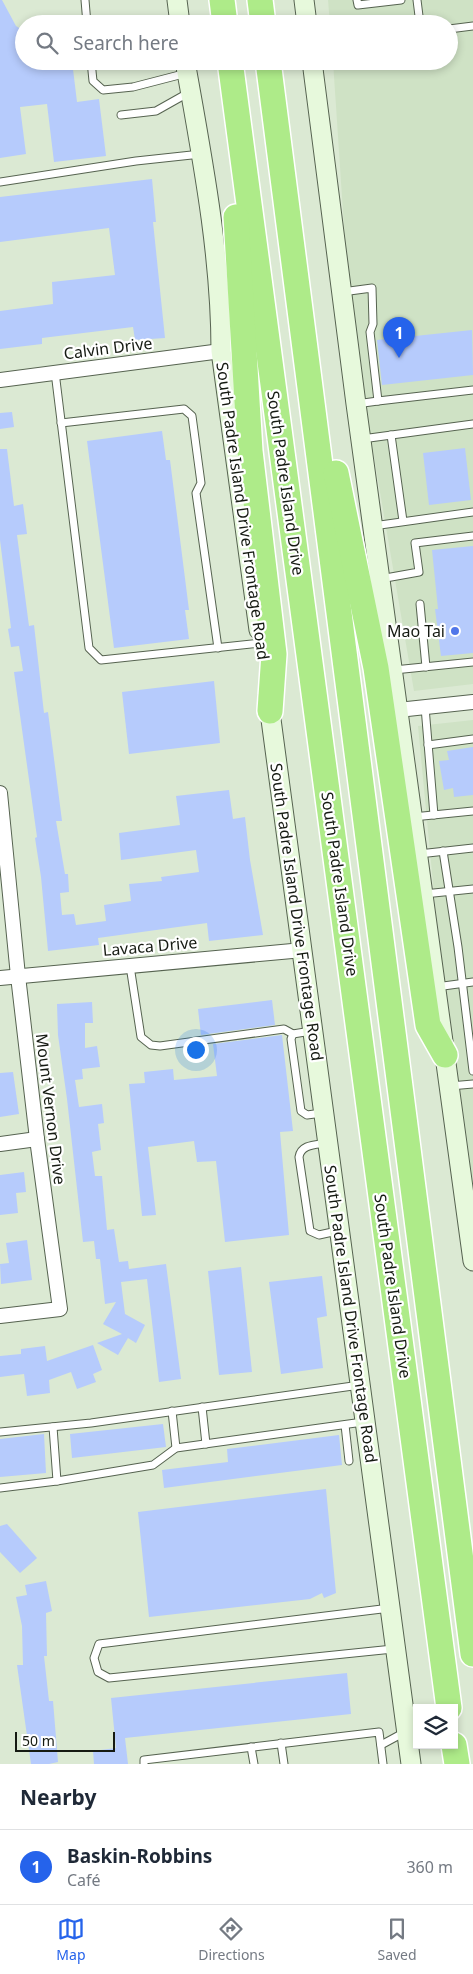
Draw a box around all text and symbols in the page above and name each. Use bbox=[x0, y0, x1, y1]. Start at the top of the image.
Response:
search box bbox=[15, 15, 458, 70]
icon: search bbox=[33, 29, 61, 57]
text: Search here bbox=[73, 30, 179, 56]
pin: 1 bbox=[383, 317, 415, 358]
street label: Calvin Drive bbox=[62, 332, 154, 364]
street label: South Padre Island Drive Frontage Road bbox=[211, 361, 275, 661]
street label: South Padre Island Drive bbox=[262, 389, 310, 577]
place label: Mao Tai bbox=[387, 620, 445, 642]
marker: Mao Tai bbox=[449, 625, 461, 637]
street label: South Padre Island Drive Frontage Road bbox=[265, 762, 329, 1062]
street label: South Padre Island Drive bbox=[316, 790, 364, 978]
street label: Lavaca Drive bbox=[102, 931, 198, 961]
street label: Mount Vernon Drive bbox=[31, 1032, 71, 1186]
your location bbox=[183, 1037, 209, 1063]
street label: South Padre Island Drive Frontage Road bbox=[319, 1164, 383, 1464]
street label: South Padre Island Drive bbox=[369, 1192, 417, 1380]
map controls bbox=[413, 1704, 458, 1749]
button: layers bbox=[413, 1704, 458, 1749]
scale bar bbox=[15, 1729, 115, 1752]
text: 50 m bbox=[22, 1731, 55, 1750]
text: Nearby bbox=[20, 1783, 96, 1811]
text: Baskin-Robbins bbox=[67, 1843, 212, 1869]
text: 1 bbox=[31, 1856, 41, 1878]
text: 360 m bbox=[406, 1856, 453, 1878]
text: Café bbox=[67, 1869, 101, 1891]
tab: Map bbox=[56, 1915, 86, 1964]
tab: Directions bbox=[198, 1915, 265, 1964]
tab: Saved bbox=[377, 1915, 417, 1964]

